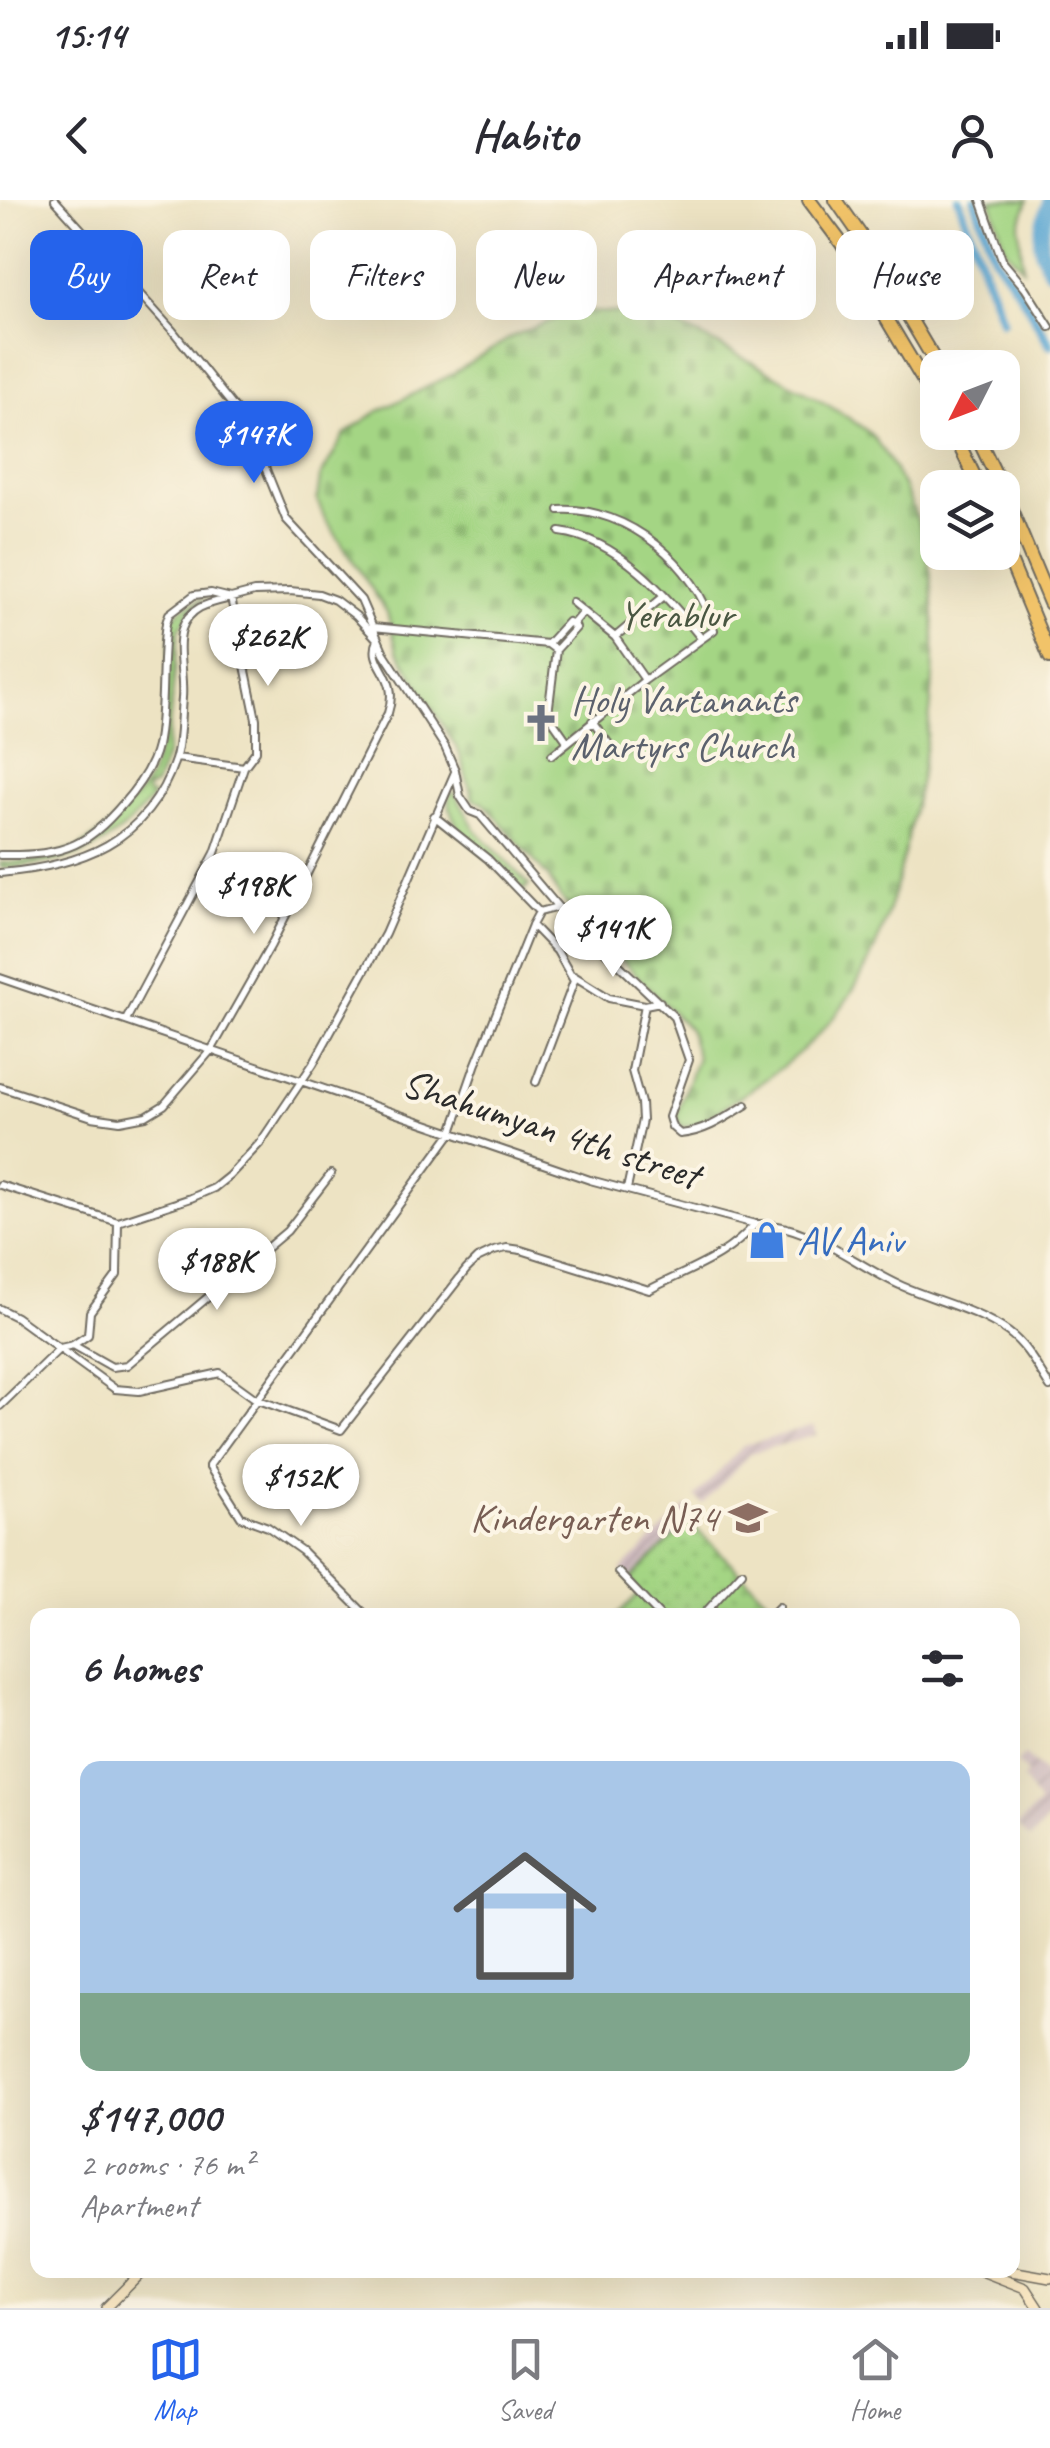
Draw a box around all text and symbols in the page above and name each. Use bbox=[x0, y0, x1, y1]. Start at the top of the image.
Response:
text: 15:14 bbox=[50, 12, 125, 59]
text: Habito bbox=[472, 107, 578, 164]
icon: back bbox=[50, 108, 105, 163]
icon: person bbox=[945, 108, 1000, 163]
chip: Buy bbox=[30, 230, 143, 320]
chip: Rent bbox=[163, 230, 290, 320]
chip: Filters bbox=[310, 230, 456, 320]
chip: New bbox=[476, 230, 597, 320]
chip: Apartment bbox=[617, 230, 816, 320]
chip: House bbox=[836, 230, 974, 320]
north arrow bbox=[920, 350, 1020, 450]
map controls bbox=[920, 350, 1020, 570]
pin: $147K bbox=[184, 401, 324, 486]
text: $147K bbox=[217, 413, 291, 454]
button: layers bbox=[920, 470, 1020, 570]
park label: Yerablur bbox=[619, 590, 737, 640]
pin: $262K bbox=[198, 604, 338, 689]
text: $262K bbox=[231, 616, 305, 657]
place label: Holy Vartanants Martyrs Church bbox=[571, 675, 800, 771]
church icon: Holy Vartanants Martyrs Church bbox=[520, 702, 562, 744]
pin: $198K bbox=[184, 852, 324, 937]
text: $198K bbox=[217, 864, 291, 905]
pin: $141K bbox=[543, 895, 683, 980]
text: $141K bbox=[576, 907, 650, 948]
street label: Shahumyan 4th street bbox=[396, 1057, 711, 1202]
place label: AV Aniv bbox=[797, 1215, 906, 1265]
shop icon: AV Aniv bbox=[746, 1219, 788, 1261]
pin: $188K bbox=[147, 1228, 287, 1313]
text: $188K bbox=[180, 1240, 254, 1281]
pin: $152K bbox=[231, 1444, 371, 1529]
text: $152K bbox=[264, 1456, 338, 1497]
place label: Kindergarten N74 bbox=[470, 1493, 722, 1543]
school or university icon: Kindergarten N74 bbox=[727, 1497, 769, 1539]
icon: filters bbox=[915, 1641, 970, 1696]
text: 6 homes bbox=[80, 1642, 199, 1695]
icon: home bbox=[435, 1826, 615, 2006]
text: $147,000 bbox=[80, 2091, 220, 2144]
text: 2 rooms · 76 m² bbox=[80, 2144, 253, 2185]
text: Apartment bbox=[80, 2185, 198, 2226]
tab: Map bbox=[148, 2332, 203, 2427]
tab: Saved bbox=[498, 2332, 553, 2427]
tab: Home bbox=[848, 2332, 903, 2427]

